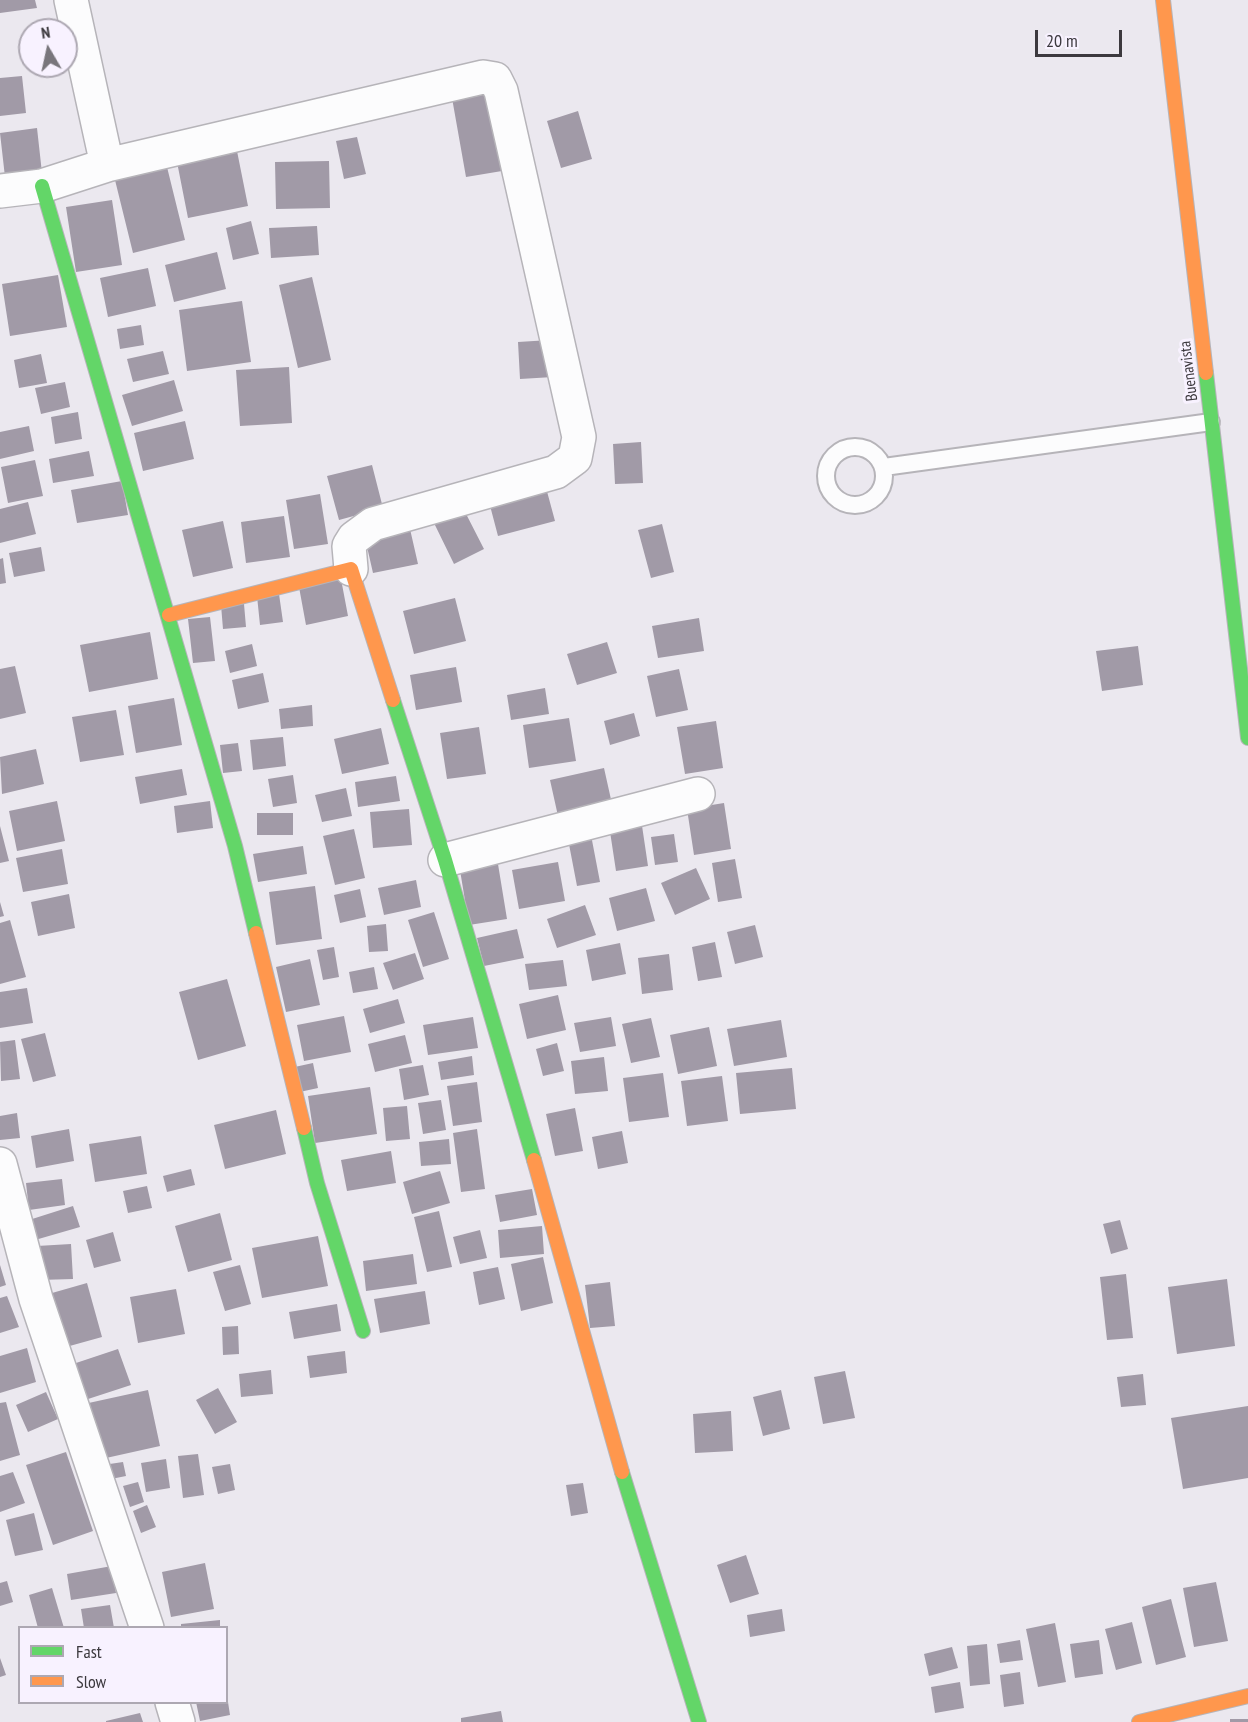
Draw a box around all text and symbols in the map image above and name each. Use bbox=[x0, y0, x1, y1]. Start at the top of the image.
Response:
north arrow bbox=[18, 18, 78, 78]
scale bar bbox=[1038, 18, 1125, 56]
text: N bbox=[40, 22, 51, 43]
text: 20 m bbox=[1046, 29, 1078, 52]
street label: Buenavista bbox=[1176, 340, 1202, 402]
legend bbox=[18, 1626, 228, 1704]
text: Fast bbox=[76, 1640, 102, 1663]
text: Slow bbox=[76, 1670, 106, 1693]

